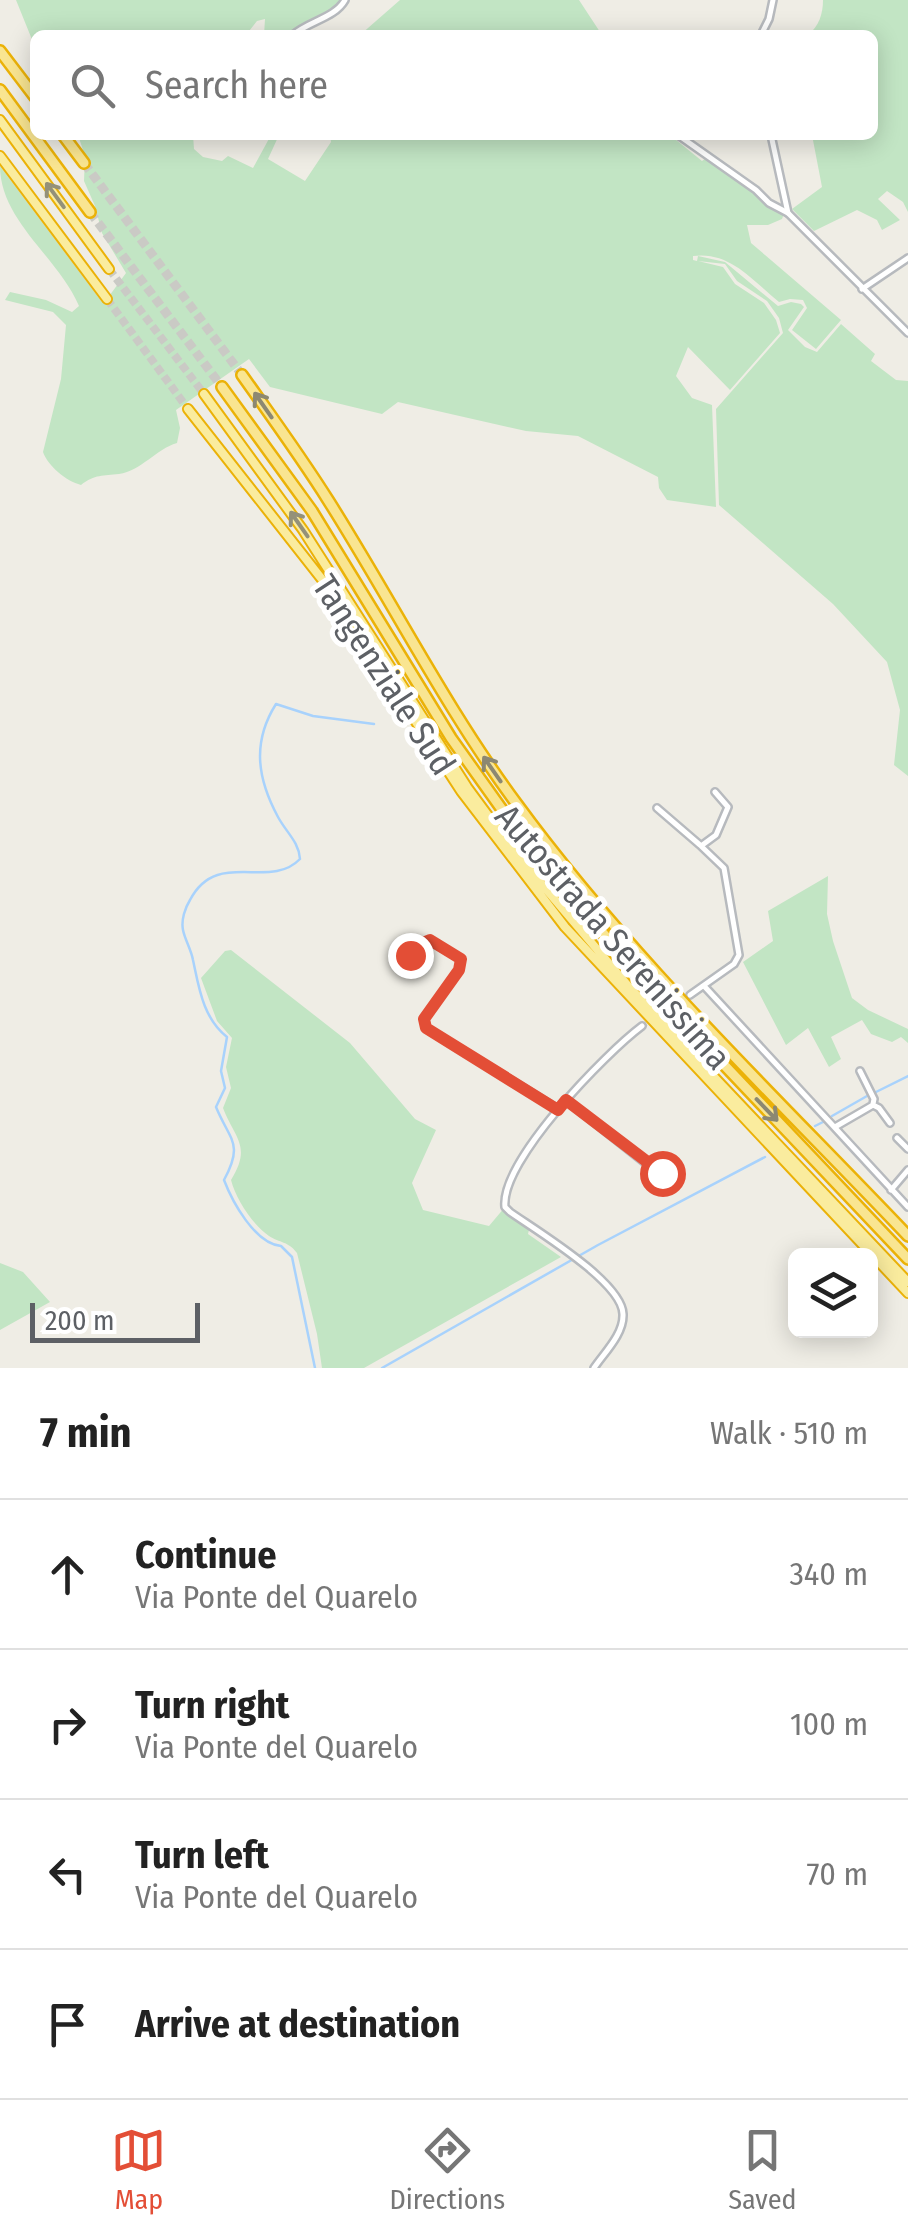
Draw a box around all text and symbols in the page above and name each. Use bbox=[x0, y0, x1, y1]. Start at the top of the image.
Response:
search box bbox=[30, 30, 878, 140]
icon: search bbox=[65, 58, 120, 113]
text: Search here bbox=[145, 62, 328, 108]
one-way arrow bbox=[44, 181, 65, 209]
one-way arrow bbox=[253, 392, 274, 419]
one-way arrow bbox=[289, 511, 310, 538]
street label: Tangenziale Sud bbox=[304, 567, 464, 783]
one-way arrow bbox=[482, 755, 503, 783]
street label: Autostrada Serenissima bbox=[486, 796, 740, 1078]
route end bbox=[388, 933, 434, 979]
one-way arrow bbox=[755, 1097, 778, 1122]
route start bbox=[640, 1151, 686, 1197]
map controls bbox=[788, 1248, 878, 1338]
button: layers bbox=[788, 1248, 878, 1338]
scale bar bbox=[30, 1298, 200, 1342]
text: 200 m bbox=[45, 1304, 115, 1337]
text: 7 min bbox=[40, 1408, 132, 1458]
text: Walk · 510 m bbox=[710, 1414, 868, 1452]
text: Continue bbox=[135, 1532, 276, 1578]
icon: ahead bbox=[40, 1547, 95, 1602]
text: 340 m bbox=[789, 1555, 868, 1593]
text: Via Ponte del Quarelo bbox=[135, 1578, 418, 1616]
text: Turn right bbox=[135, 1682, 289, 1728]
icon: right bbox=[40, 1697, 95, 1752]
text: 100 m bbox=[790, 1705, 868, 1743]
text: Via Ponte del Quarelo bbox=[135, 1728, 418, 1766]
text: Turn left bbox=[135, 1832, 269, 1878]
icon: left bbox=[40, 1847, 95, 1902]
text: 70 m bbox=[807, 1855, 868, 1893]
text: Via Ponte del Quarelo bbox=[135, 1878, 418, 1916]
icon: arrive bbox=[40, 1997, 95, 2052]
text: Arrive at destination bbox=[135, 2001, 460, 2047]
tab: Map bbox=[111, 2123, 166, 2216]
tab: Directions bbox=[389, 2123, 505, 2216]
tab: Saved bbox=[728, 2123, 797, 2216]

